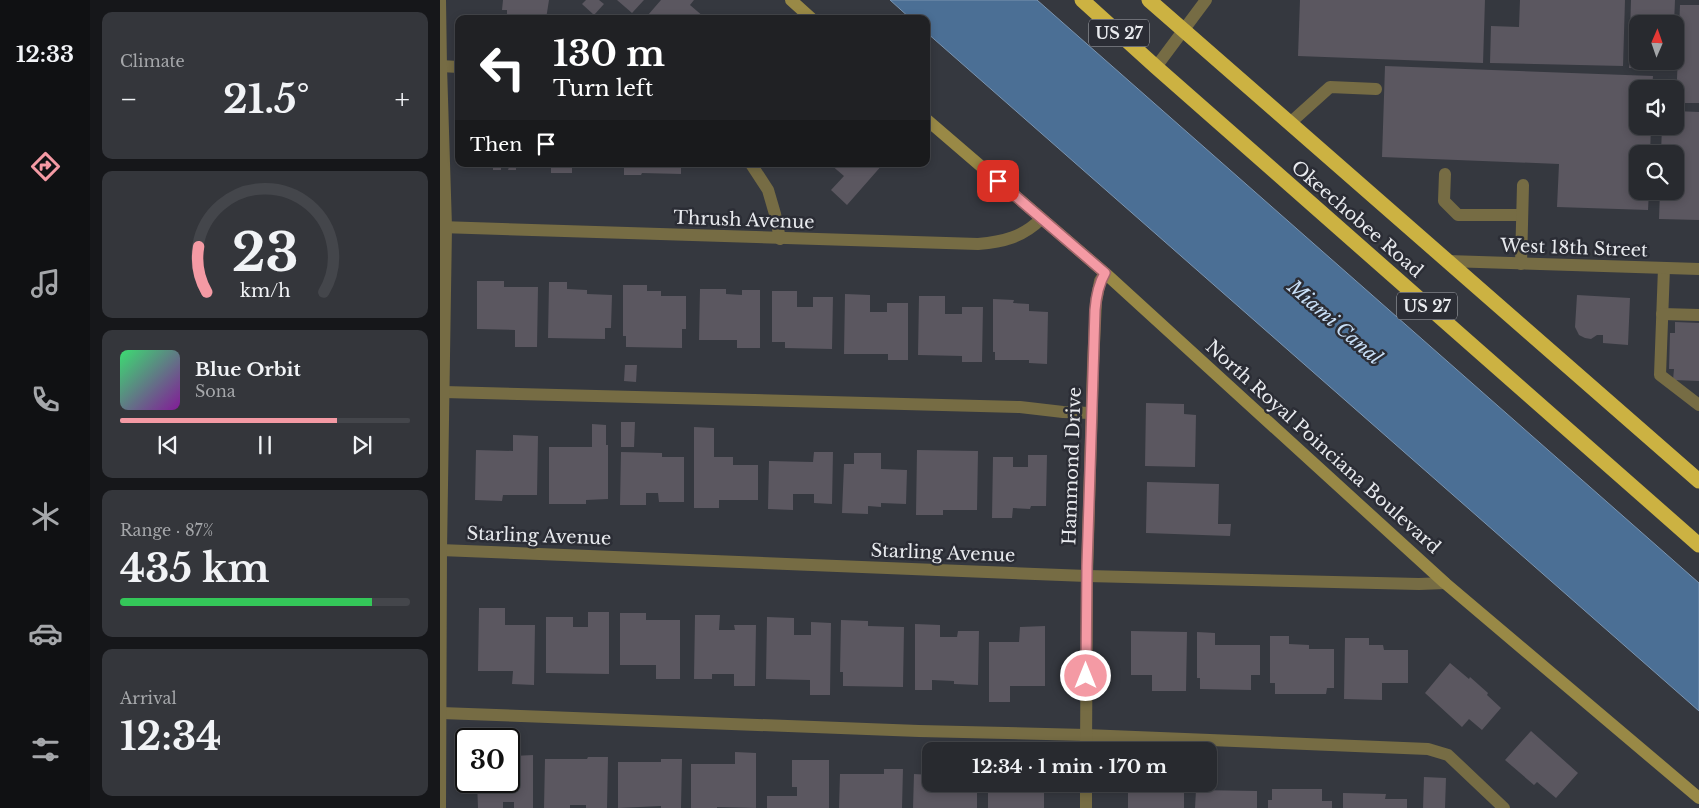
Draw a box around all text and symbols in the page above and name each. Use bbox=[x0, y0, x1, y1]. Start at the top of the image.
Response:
north arrow bbox=[1629, 15, 1684, 70]
map controls bbox=[1629, 15, 1684, 200]
road number: US 27 bbox=[1089, 19, 1149, 46]
text: 130 m bbox=[553, 32, 665, 75]
icon: left bbox=[470, 35, 535, 100]
text: 12:33 bbox=[16, 41, 74, 68]
text: Climate bbox=[120, 51, 185, 71]
text: Turn left bbox=[553, 75, 653, 102]
text: 21.5° bbox=[223, 76, 309, 123]
button: sound bbox=[1629, 80, 1684, 135]
text: − bbox=[120, 82, 138, 117]
text: + bbox=[395, 82, 410, 117]
icon: arrive bbox=[532, 130, 560, 158]
text: Then bbox=[470, 133, 522, 156]
button: search bbox=[1629, 145, 1684, 200]
icon: directions bbox=[28, 149, 63, 184]
street label: Okeechobee Road bbox=[1287, 156, 1427, 282]
pin bbox=[977, 160, 1019, 202]
icon: arrive bbox=[984, 167, 1012, 195]
street label: Thrush Avenue bbox=[673, 207, 815, 233]
text: 23 bbox=[232, 221, 298, 285]
street label: West 18th Street bbox=[1499, 234, 1648, 262]
icon: music bbox=[28, 266, 63, 301]
water label: Miami Canal bbox=[1282, 275, 1387, 370]
text: km/h bbox=[240, 280, 290, 302]
road number: US 27 bbox=[1397, 292, 1457, 320]
street label: North Royal Poinciana Boulevard bbox=[1201, 336, 1445, 558]
text: Blue Orbit bbox=[195, 358, 301, 381]
text: Sona bbox=[195, 381, 236, 401]
icon: phone bbox=[28, 382, 63, 417]
street label: Hammond Drive bbox=[1058, 387, 1086, 545]
icon: previous bbox=[154, 431, 182, 459]
icon: pause bbox=[251, 431, 279, 459]
icon: next bbox=[348, 431, 376, 459]
icon: climate bbox=[28, 499, 63, 534]
text: Range · 87% bbox=[120, 520, 213, 540]
street label: Starling Avenue bbox=[466, 522, 612, 550]
street label: Starling Avenue bbox=[870, 539, 1016, 567]
text: 435 km bbox=[120, 545, 269, 592]
icon: car bbox=[28, 616, 63, 651]
position arrow bbox=[1059, 649, 1111, 701]
text: Arrival bbox=[120, 688, 177, 708]
text: 12:34 bbox=[120, 713, 222, 760]
speed limit sign: 30 bbox=[455, 728, 520, 793]
icon: filters bbox=[28, 732, 63, 767]
text: 12:34 · 1 min · 170 m bbox=[972, 755, 1167, 778]

